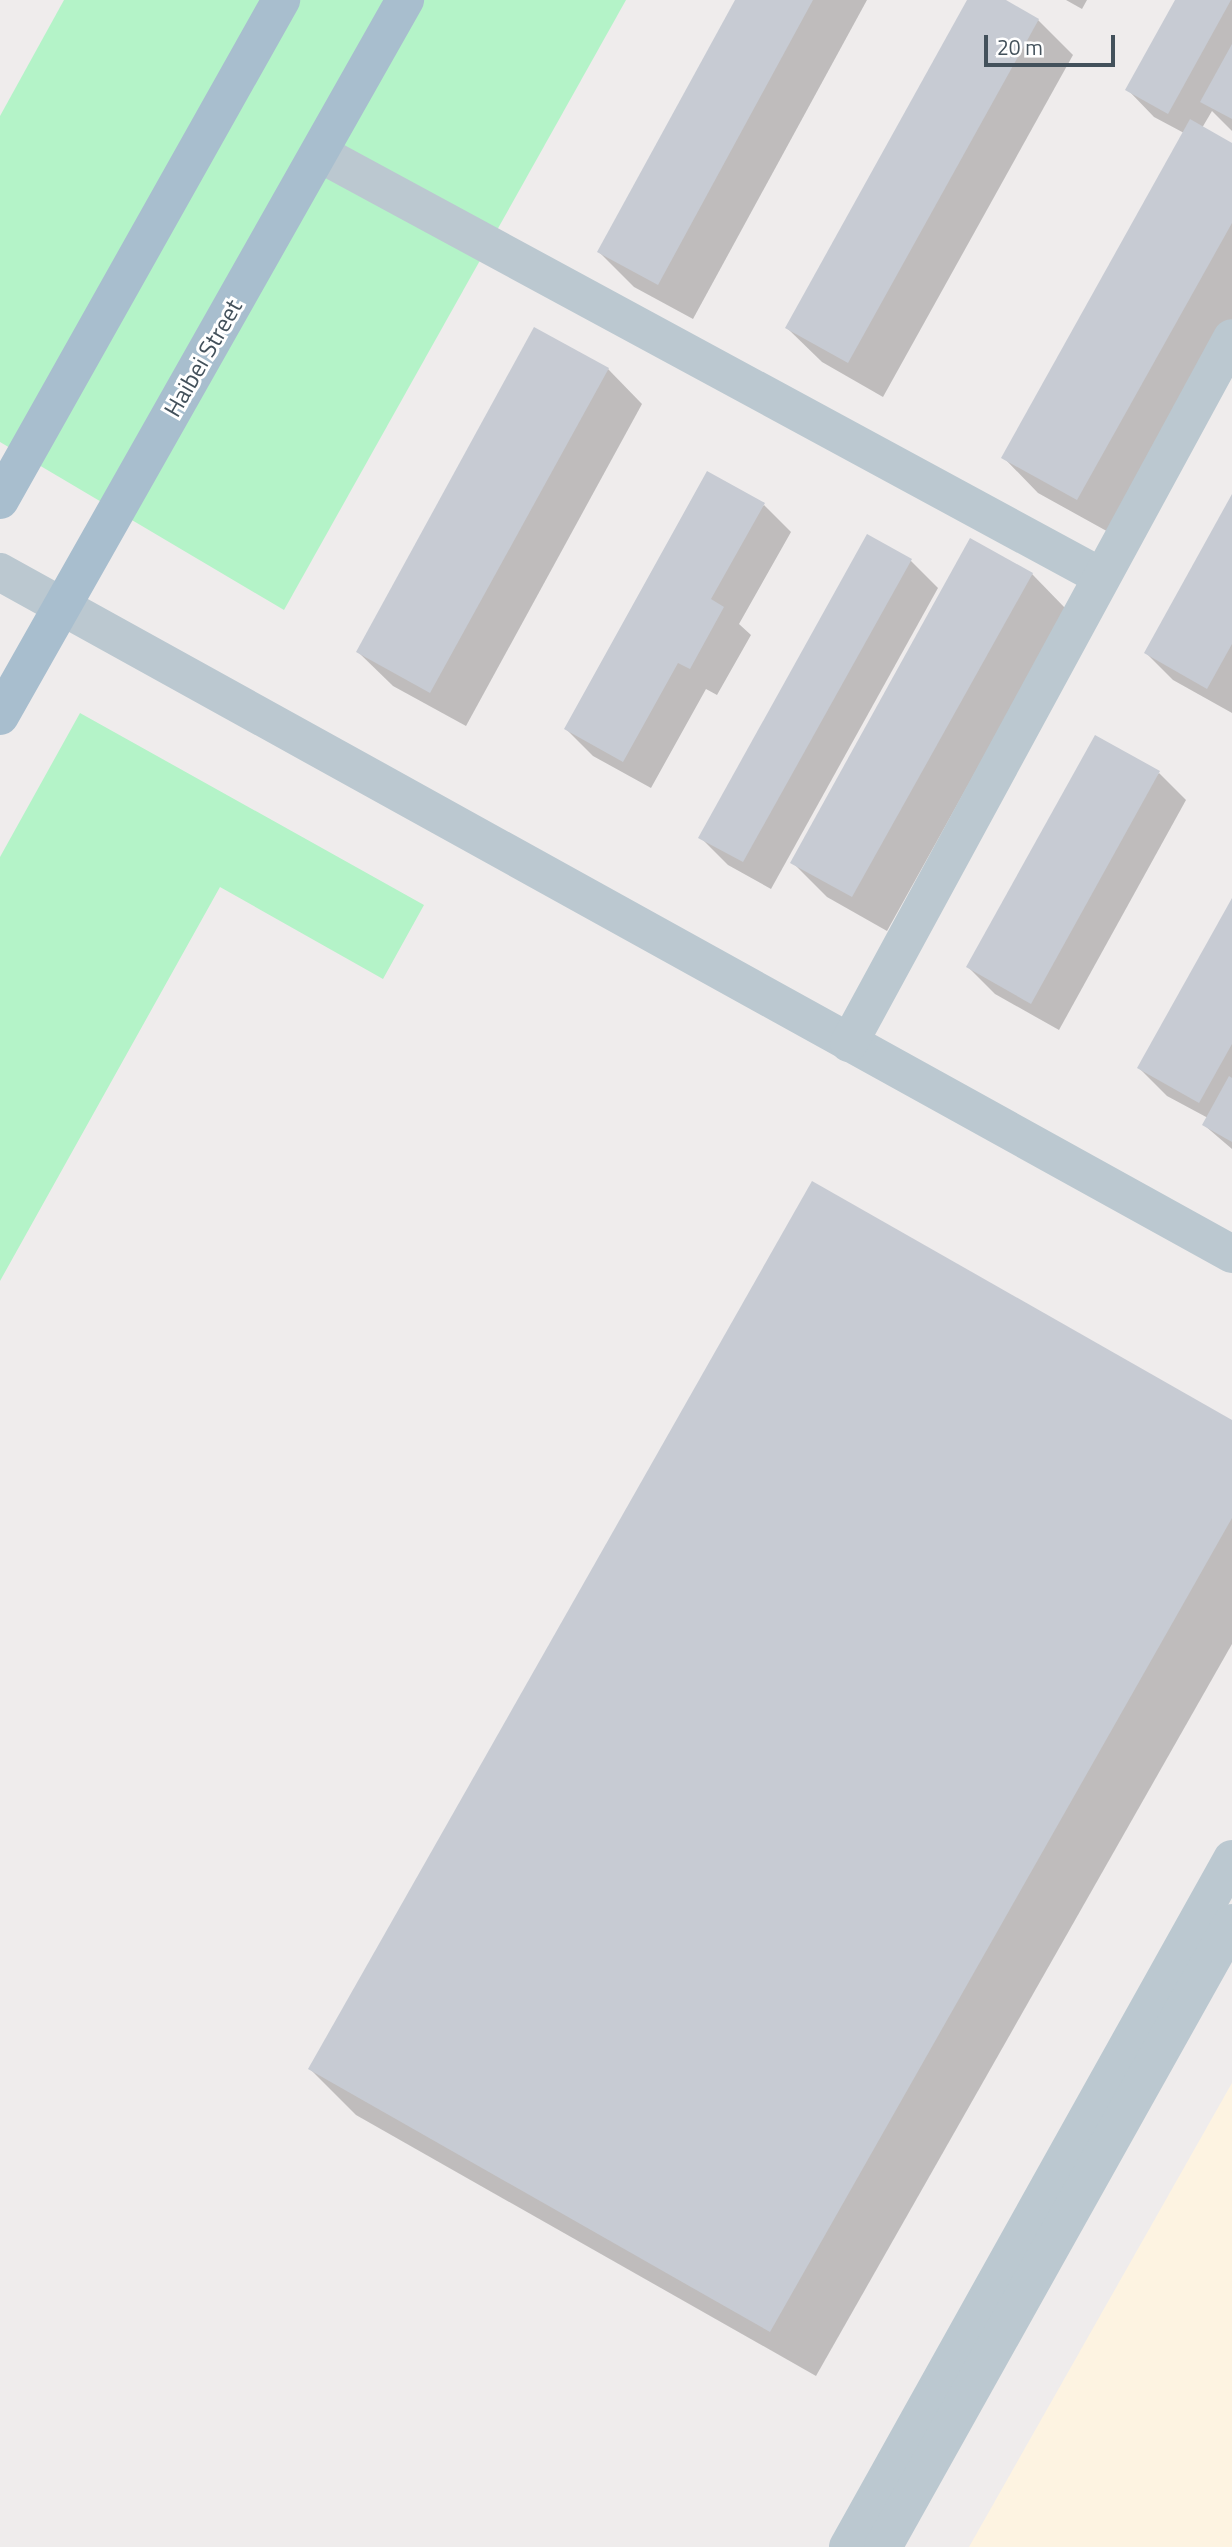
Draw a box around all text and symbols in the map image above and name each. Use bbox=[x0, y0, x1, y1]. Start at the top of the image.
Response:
scale bar bbox=[987, 21, 1118, 65]
text: 20 m bbox=[997, 31, 1043, 63]
street label: Haibei Street bbox=[158, 294, 248, 422]

